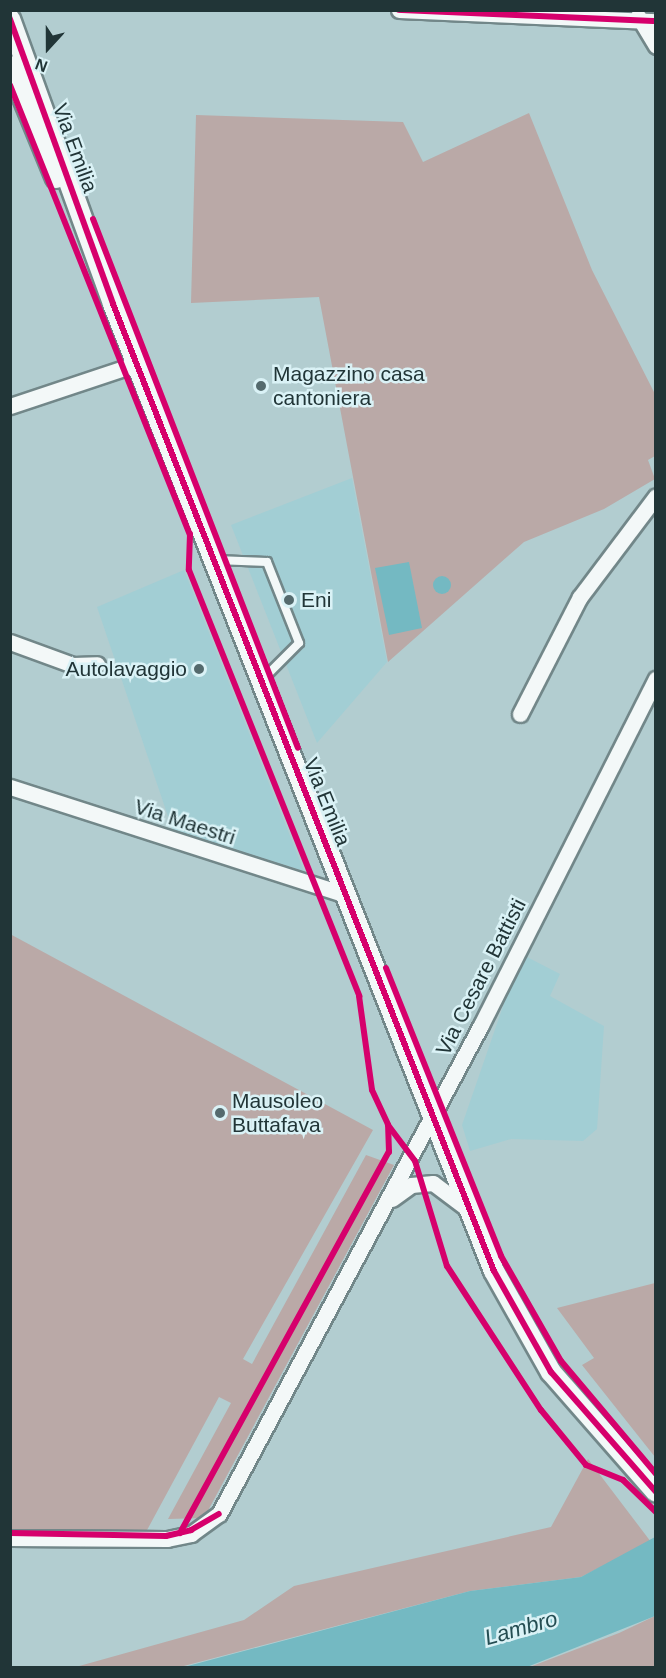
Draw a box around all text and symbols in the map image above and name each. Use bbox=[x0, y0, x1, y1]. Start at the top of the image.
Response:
north arrow bbox=[18, 18, 78, 78]
text: N bbox=[33, 55, 50, 75]
street label: Via Emilia bbox=[47, 100, 103, 196]
place label: Magazzino casa cantoniera bbox=[273, 361, 425, 411]
marker: Magazzino casa cantoniera bbox=[254, 379, 268, 393]
place label: Eni bbox=[301, 587, 331, 613]
marker: Eni bbox=[282, 593, 296, 607]
place label: Autolavaggio bbox=[66, 656, 187, 682]
marker: Autolavaggio bbox=[192, 662, 206, 676]
street label: Via Emilia bbox=[298, 754, 356, 850]
street label: Via Maestri bbox=[131, 794, 239, 850]
street label: Via Cesare Battisti bbox=[431, 894, 531, 1060]
place label: Mausoleo Buttafava bbox=[232, 1088, 323, 1138]
marker: Mausoleo Buttafava bbox=[213, 1106, 227, 1120]
water label: Lambro bbox=[482, 1605, 560, 1651]

